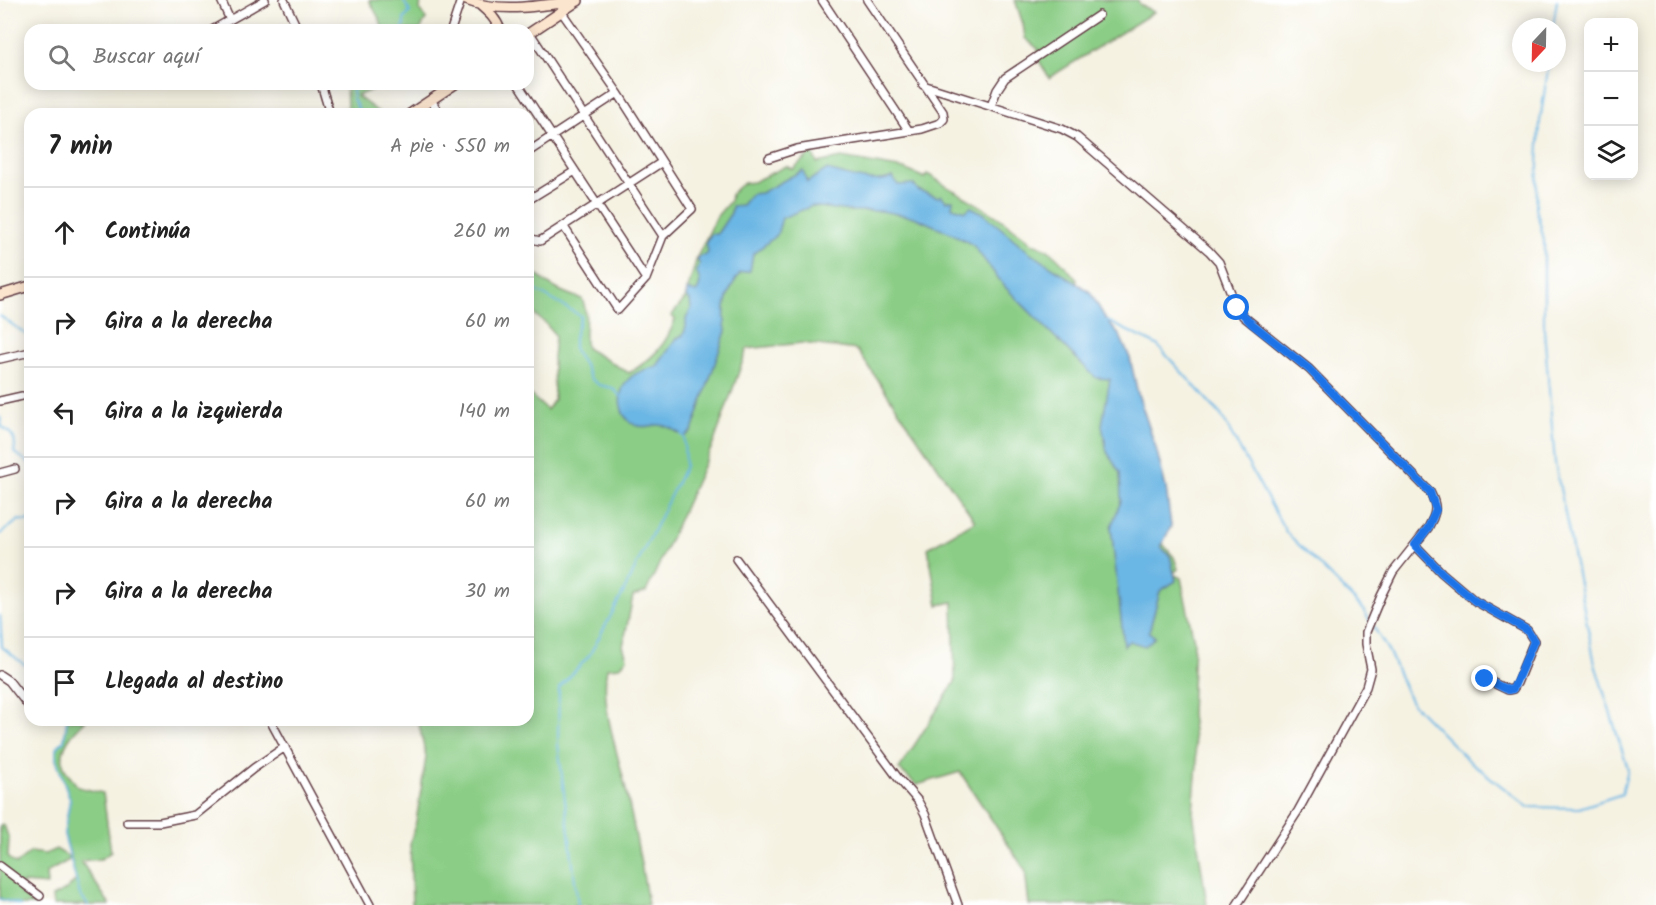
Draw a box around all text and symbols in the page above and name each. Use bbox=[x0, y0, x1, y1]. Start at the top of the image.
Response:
north arrow bbox=[1512, 18, 1566, 72]
map controls bbox=[1584, 18, 1638, 180]
button: + bbox=[1584, 18, 1638, 72]
search box bbox=[24, 24, 534, 90]
text: Buscar aquí bbox=[93, 40, 200, 75]
icon: search bbox=[45, 41, 78, 74]
button: − bbox=[1584, 72, 1638, 126]
text: 7 min bbox=[48, 126, 113, 168]
button: layers bbox=[1584, 126, 1638, 180]
text: A pie · 550 m bbox=[390, 131, 510, 163]
text: Continúa bbox=[105, 215, 190, 250]
icon: ahead bbox=[48, 216, 81, 249]
text: 260 m bbox=[453, 216, 510, 248]
route start bbox=[1223, 294, 1249, 320]
text: Gira a la derecha bbox=[105, 305, 272, 340]
icon: right bbox=[48, 306, 81, 339]
text: 60 m bbox=[465, 306, 510, 338]
text: Gira a la izquierda bbox=[105, 395, 283, 430]
icon: left bbox=[48, 396, 81, 429]
text: 140 m bbox=[459, 396, 510, 428]
text: Gira a la derecha bbox=[105, 485, 272, 520]
icon: right bbox=[48, 486, 81, 519]
text: 60 m bbox=[465, 486, 510, 518]
text: Gira a la derecha bbox=[105, 575, 272, 610]
icon: right bbox=[48, 576, 81, 609]
text: 30 m bbox=[465, 576, 510, 608]
text: Llegada al destino bbox=[105, 665, 283, 700]
route end bbox=[1471, 665, 1497, 691]
icon: arrive bbox=[48, 666, 81, 699]

